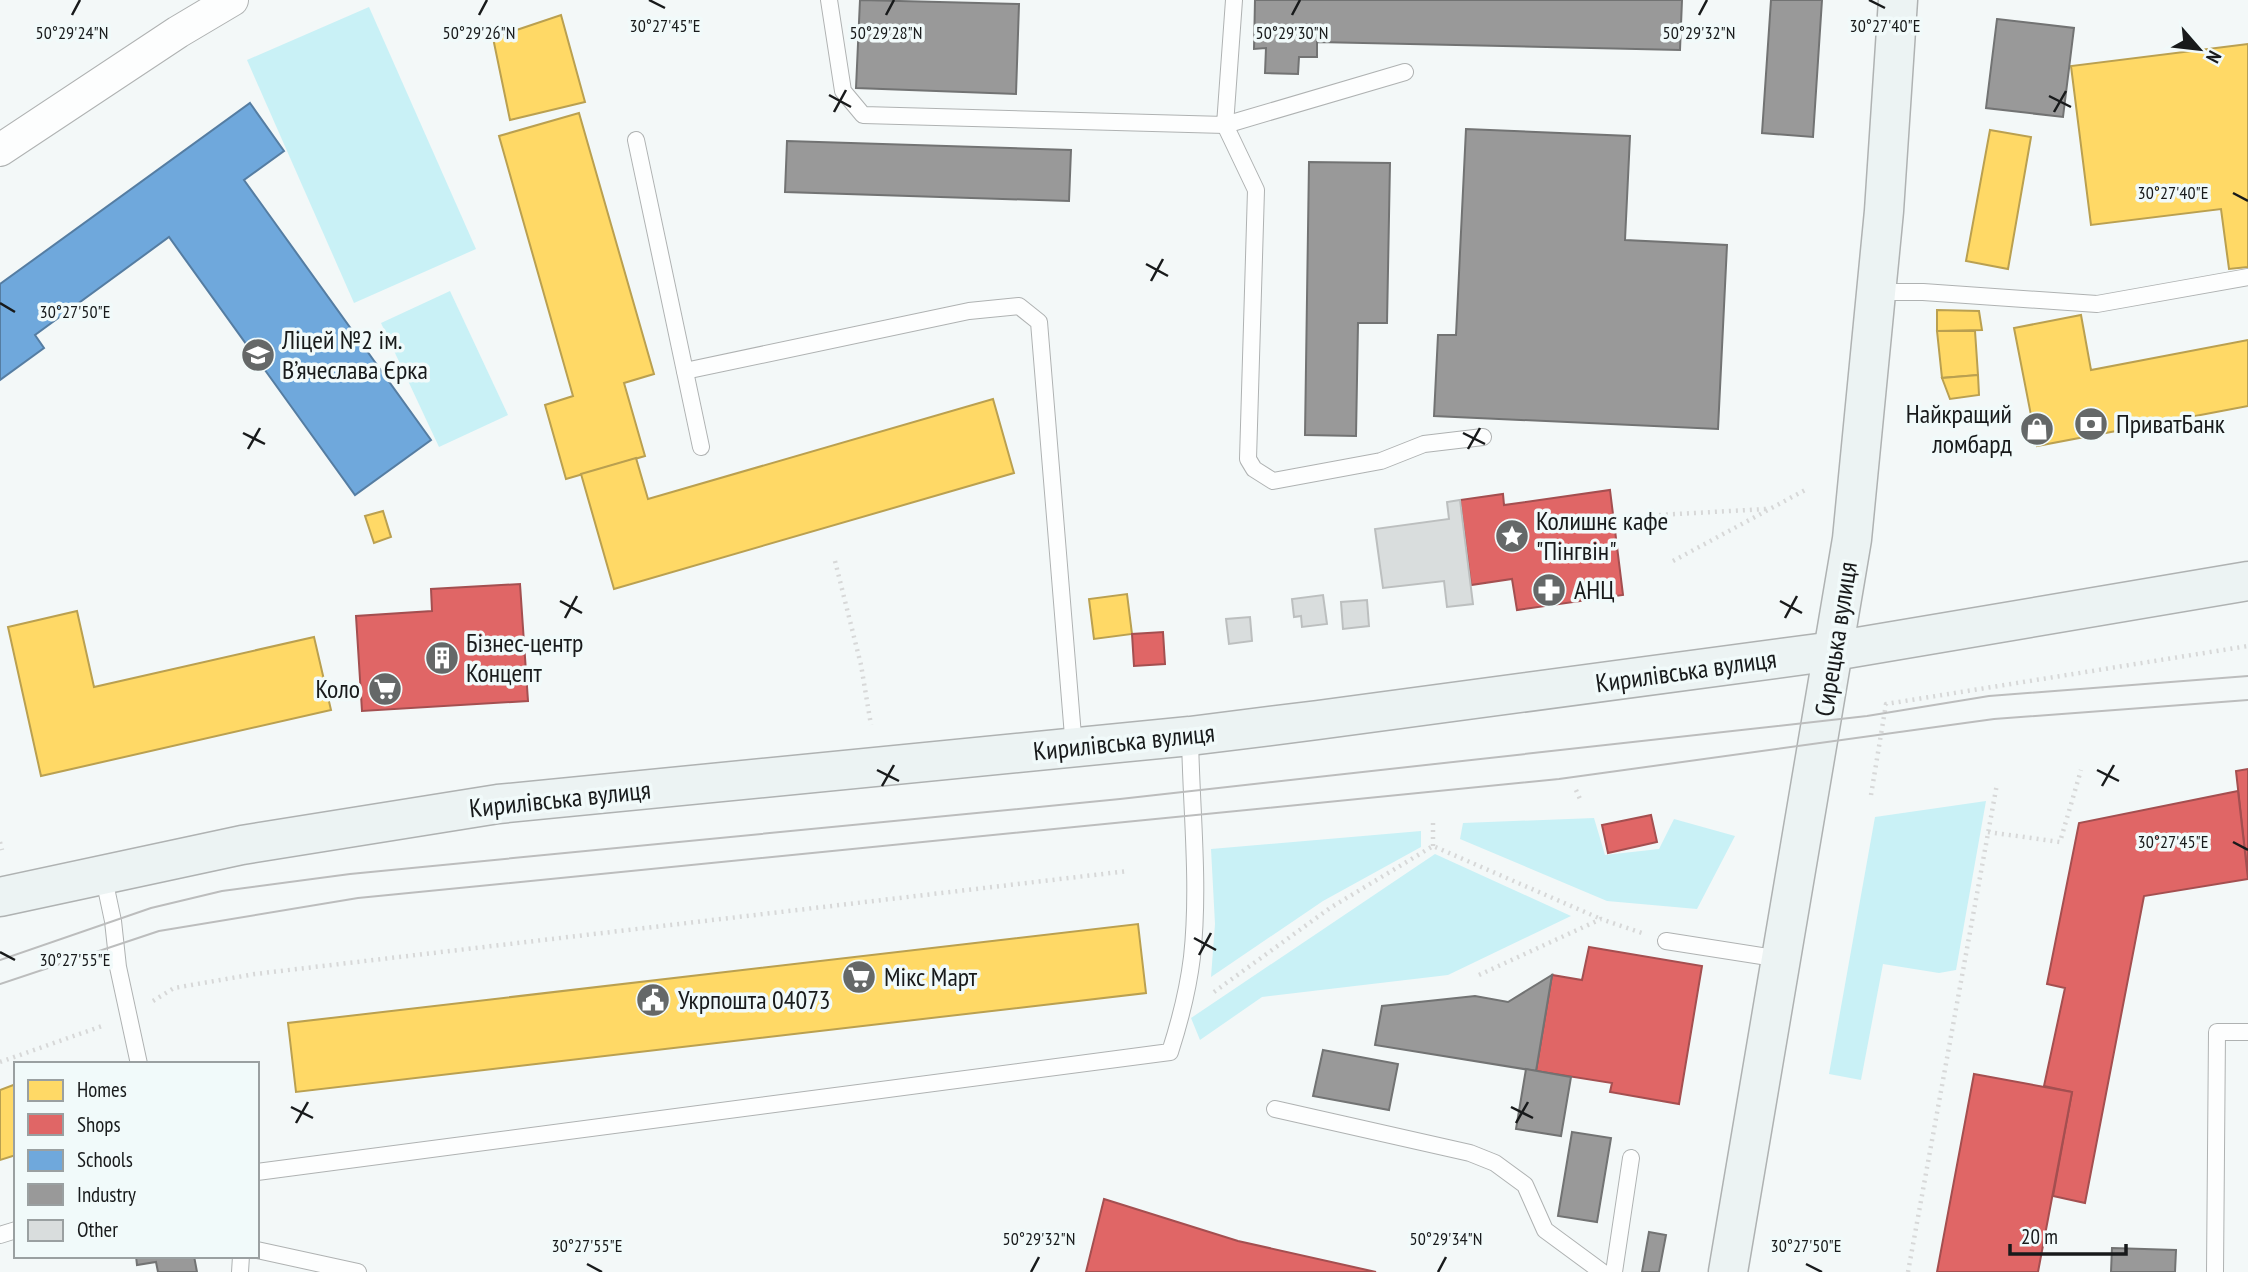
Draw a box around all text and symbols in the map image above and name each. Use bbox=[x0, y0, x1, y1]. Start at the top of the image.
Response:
text: 30°27'45"E bbox=[630, 14, 700, 37]
text: 30°27'40"E bbox=[1850, 14, 1920, 37]
north arrow bbox=[2164, 14, 2234, 84]
text: 50°29'24"N bbox=[36, 21, 108, 44]
text: 50°29'26"N bbox=[443, 21, 515, 44]
text: 50°29'28"N bbox=[850, 21, 922, 44]
text: 50°29'30"N bbox=[1256, 21, 1328, 44]
text: 50°29'32"N bbox=[1663, 21, 1735, 44]
text: N bbox=[2201, 47, 2227, 67]
text: 30°27'40"E bbox=[2138, 181, 2208, 204]
text: 30°27'50"E bbox=[40, 300, 110, 323]
place label: Ліцей №2 ім. В’ячеслава Єрка bbox=[281, 323, 428, 386]
school or university icon: Ліцей №2 ім. В’ячеслава Єрка bbox=[239, 336, 277, 374]
place label: Найкращий ломбард bbox=[1906, 397, 2012, 460]
bank icon: ПриватБанк bbox=[2072, 405, 2110, 443]
place label: ПриватБанк bbox=[2116, 407, 2225, 440]
shop icon: Найкращий ломбард bbox=[2018, 410, 2056, 448]
place label: Колишнє кафе "Пінгвін" bbox=[1536, 504, 1668, 567]
place icon: Колишнє кафе "Пінгвін" bbox=[1493, 517, 1531, 555]
street label: Сирецька вулиця bbox=[1807, 559, 1864, 719]
pharmacy icon: АНЦ bbox=[1530, 571, 1568, 609]
place label: АНЦ bbox=[1574, 573, 1615, 606]
place label: Бізнес-центр Концепт bbox=[466, 626, 583, 689]
building icon: Бізнес-центр Концепт bbox=[423, 639, 461, 677]
street label: Кирилівська вулиця bbox=[1593, 641, 1778, 700]
supermarket icon: Коло bbox=[366, 670, 404, 708]
place label: Коло bbox=[315, 672, 360, 705]
street label: Кирилівська вулиця bbox=[1032, 716, 1216, 767]
street label: Кирилівська вулиця bbox=[468, 773, 652, 824]
text: 30°27'45"E bbox=[2138, 830, 2208, 853]
text: 30°27'55"E bbox=[40, 948, 110, 971]
supermarket icon: Мікс Март bbox=[840, 958, 878, 996]
place label: Мікс Март bbox=[884, 960, 978, 993]
public building icon: Укрпошта 04073 bbox=[634, 981, 672, 1019]
place label: Укрпошта 04073 bbox=[678, 983, 831, 1016]
legend bbox=[14, 1062, 259, 1258]
text: Homes bbox=[77, 1076, 127, 1103]
text: Shops bbox=[77, 1111, 121, 1138]
text: Schools bbox=[77, 1146, 133, 1173]
text: Industry bbox=[77, 1181, 136, 1208]
scale bar bbox=[2010, 1212, 2126, 1256]
text: Other bbox=[77, 1216, 118, 1243]
text: 20 m bbox=[2021, 1223, 2058, 1250]
text: 50°29'32"N bbox=[1003, 1227, 1075, 1250]
text: 50°29'34"N bbox=[1410, 1227, 1482, 1250]
text: 30°27'55"E bbox=[552, 1234, 622, 1257]
text: 30°27'50"E bbox=[1771, 1234, 1841, 1257]

